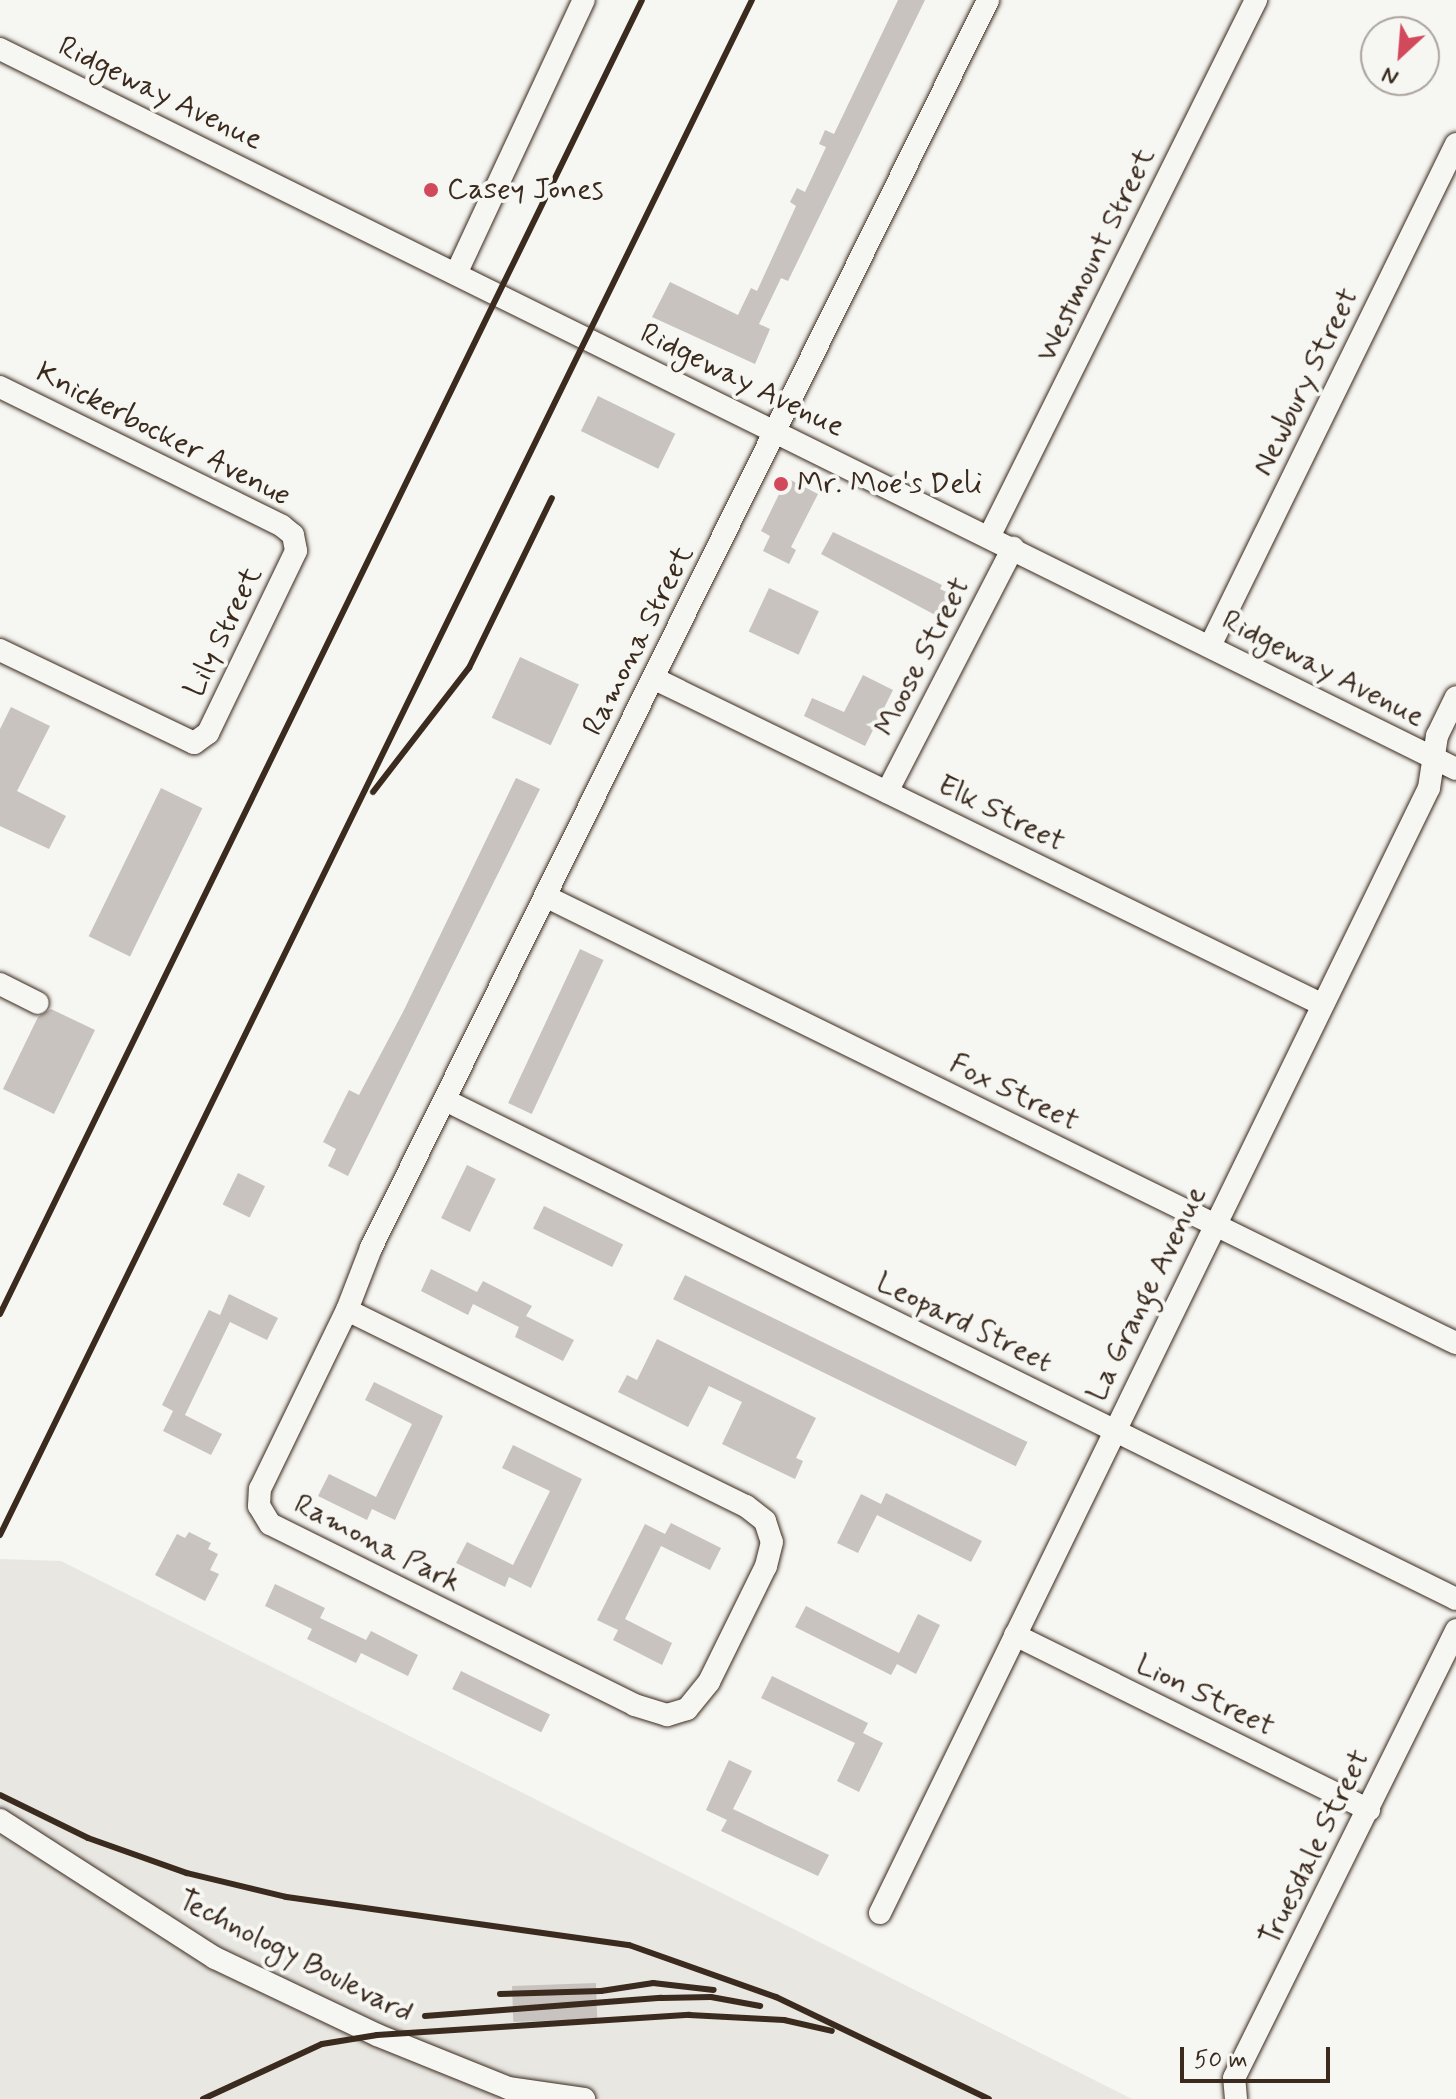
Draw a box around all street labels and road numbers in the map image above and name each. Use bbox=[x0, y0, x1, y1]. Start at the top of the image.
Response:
street label: Ridgeway Avenue bbox=[51, 29, 269, 159]
street label: Westmount Street bbox=[1029, 142, 1163, 368]
street label: Newbury Street bbox=[1245, 283, 1367, 481]
street label: Ridgeway Avenue bbox=[633, 316, 851, 446]
street label: Knickerbocker Avenue bbox=[28, 354, 298, 516]
street label: Ramona Street bbox=[576, 540, 702, 742]
street label: Lily Street bbox=[177, 561, 271, 703]
street label: Moose Street bbox=[868, 572, 978, 742]
street label: Ridgeway Avenue bbox=[1215, 602, 1431, 736]
street label: Elk Street bbox=[932, 768, 1070, 860]
street label: Fox Street bbox=[944, 1047, 1084, 1139]
street label: La Grange Avenue bbox=[1078, 1177, 1216, 1411]
street label: Leopard Street bbox=[868, 1264, 1060, 1382]
street label: Ramona Park bbox=[288, 1487, 466, 1601]
street label: Lion Street bbox=[1130, 1647, 1280, 1745]
street label: Truesdale Street bbox=[1252, 1745, 1378, 1951]
street label: Technology Boulevard bbox=[171, 1882, 419, 2032]

